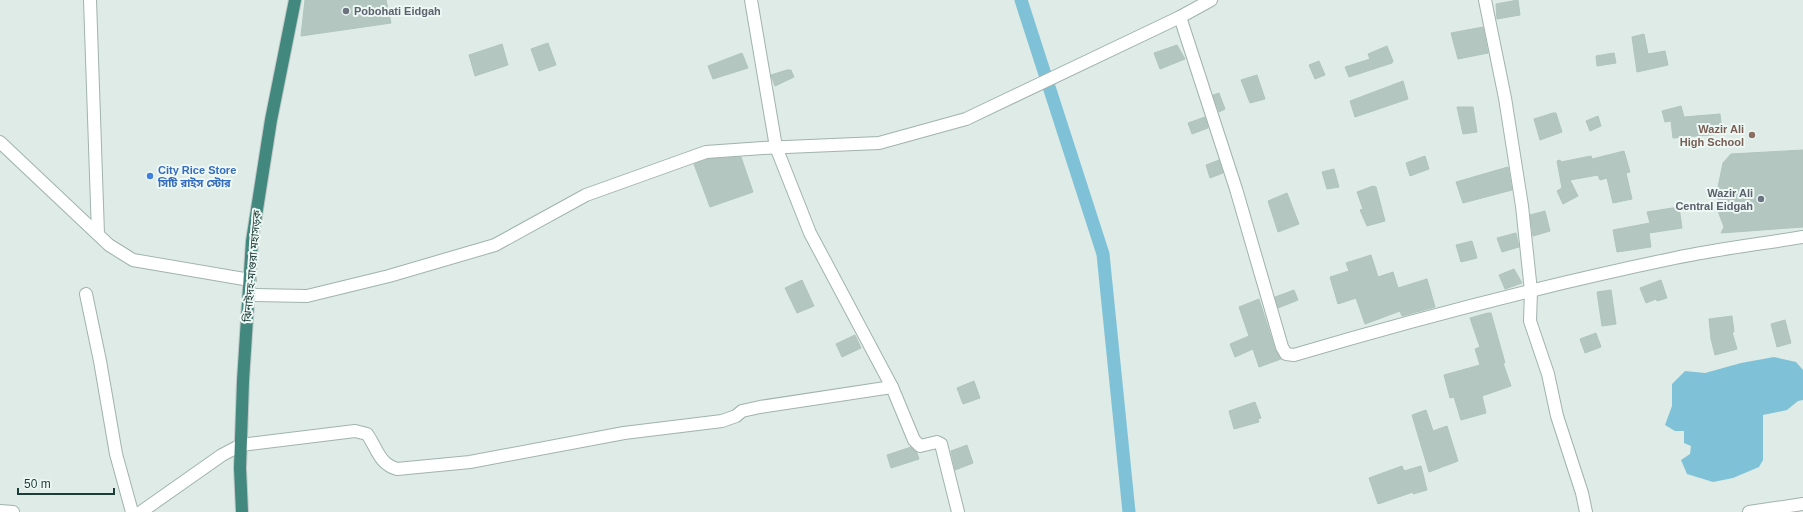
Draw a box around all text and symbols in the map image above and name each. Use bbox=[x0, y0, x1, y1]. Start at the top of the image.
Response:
place label: Pobohati Eidgah bbox=[354, 5, 441, 17]
marker: Pobohati Eidgah bbox=[341, 6, 351, 16]
place label: Wazir Ali High School bbox=[1680, 123, 1744, 148]
marker: Wazir Ali High School bbox=[1747, 130, 1757, 140]
place label: City Rice Store সিটি রাইস স্টোর bbox=[157, 164, 236, 189]
marker: City Rice Store সিটি রাইস স্টোর bbox=[145, 171, 155, 181]
place label: Wazir Ali Central Eidgah bbox=[1675, 187, 1753, 212]
marker: Wazir Ali Central Eidgah bbox=[1756, 194, 1766, 204]
street label: ঝিনাইদহ-মাগুরা মহাসড়ক bbox=[241, 209, 263, 323]
scale bar bbox=[18, 470, 114, 496]
text: 50 m bbox=[24, 477, 51, 491]

